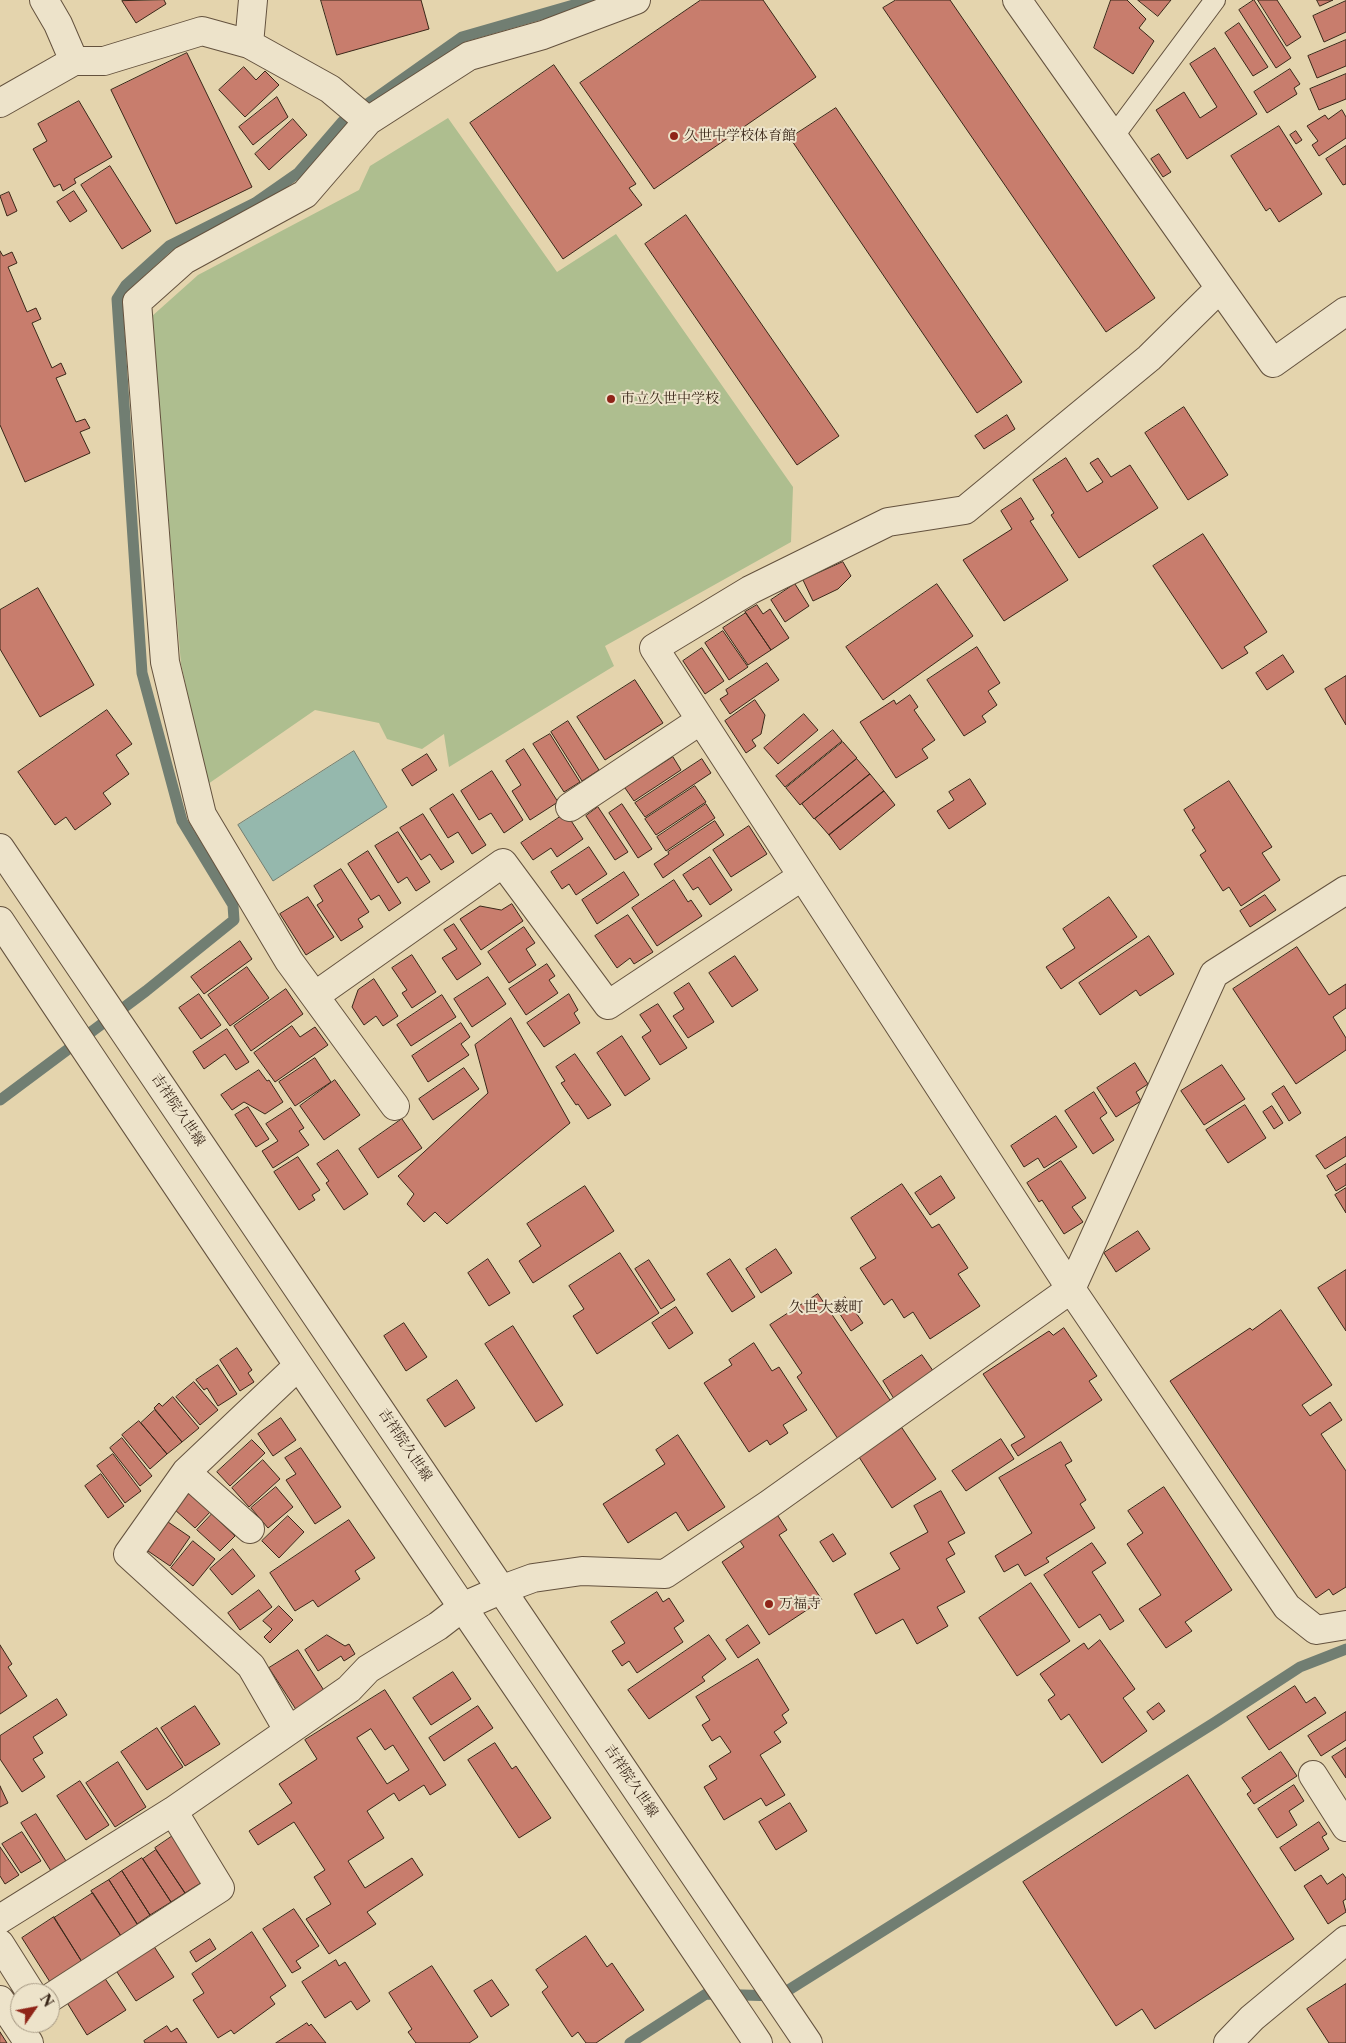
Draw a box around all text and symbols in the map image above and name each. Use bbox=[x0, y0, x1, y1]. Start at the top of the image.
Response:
place label: 久世中学校体育館 bbox=[684, 128, 796, 144]
marker: 久世中学校体育館 bbox=[668, 130, 680, 142]
place label: 市立久世中学校 bbox=[621, 391, 719, 407]
marker: 市立久世中学校 bbox=[605, 393, 617, 405]
street label: 吉祥院久世線 bbox=[148, 1070, 208, 1150]
district label: 久世大薮町 bbox=[789, 1299, 863, 1317]
street label: 吉祥院久世線 bbox=[375, 1405, 435, 1485]
place label: 万福寺 bbox=[779, 1596, 821, 1612]
marker: 万福寺 bbox=[763, 1598, 775, 1610]
street label: 吉祥院久世線 bbox=[601, 1741, 661, 1821]
north arrow bbox=[10, 1983, 60, 2033]
text: N bbox=[36, 1990, 58, 2010]

